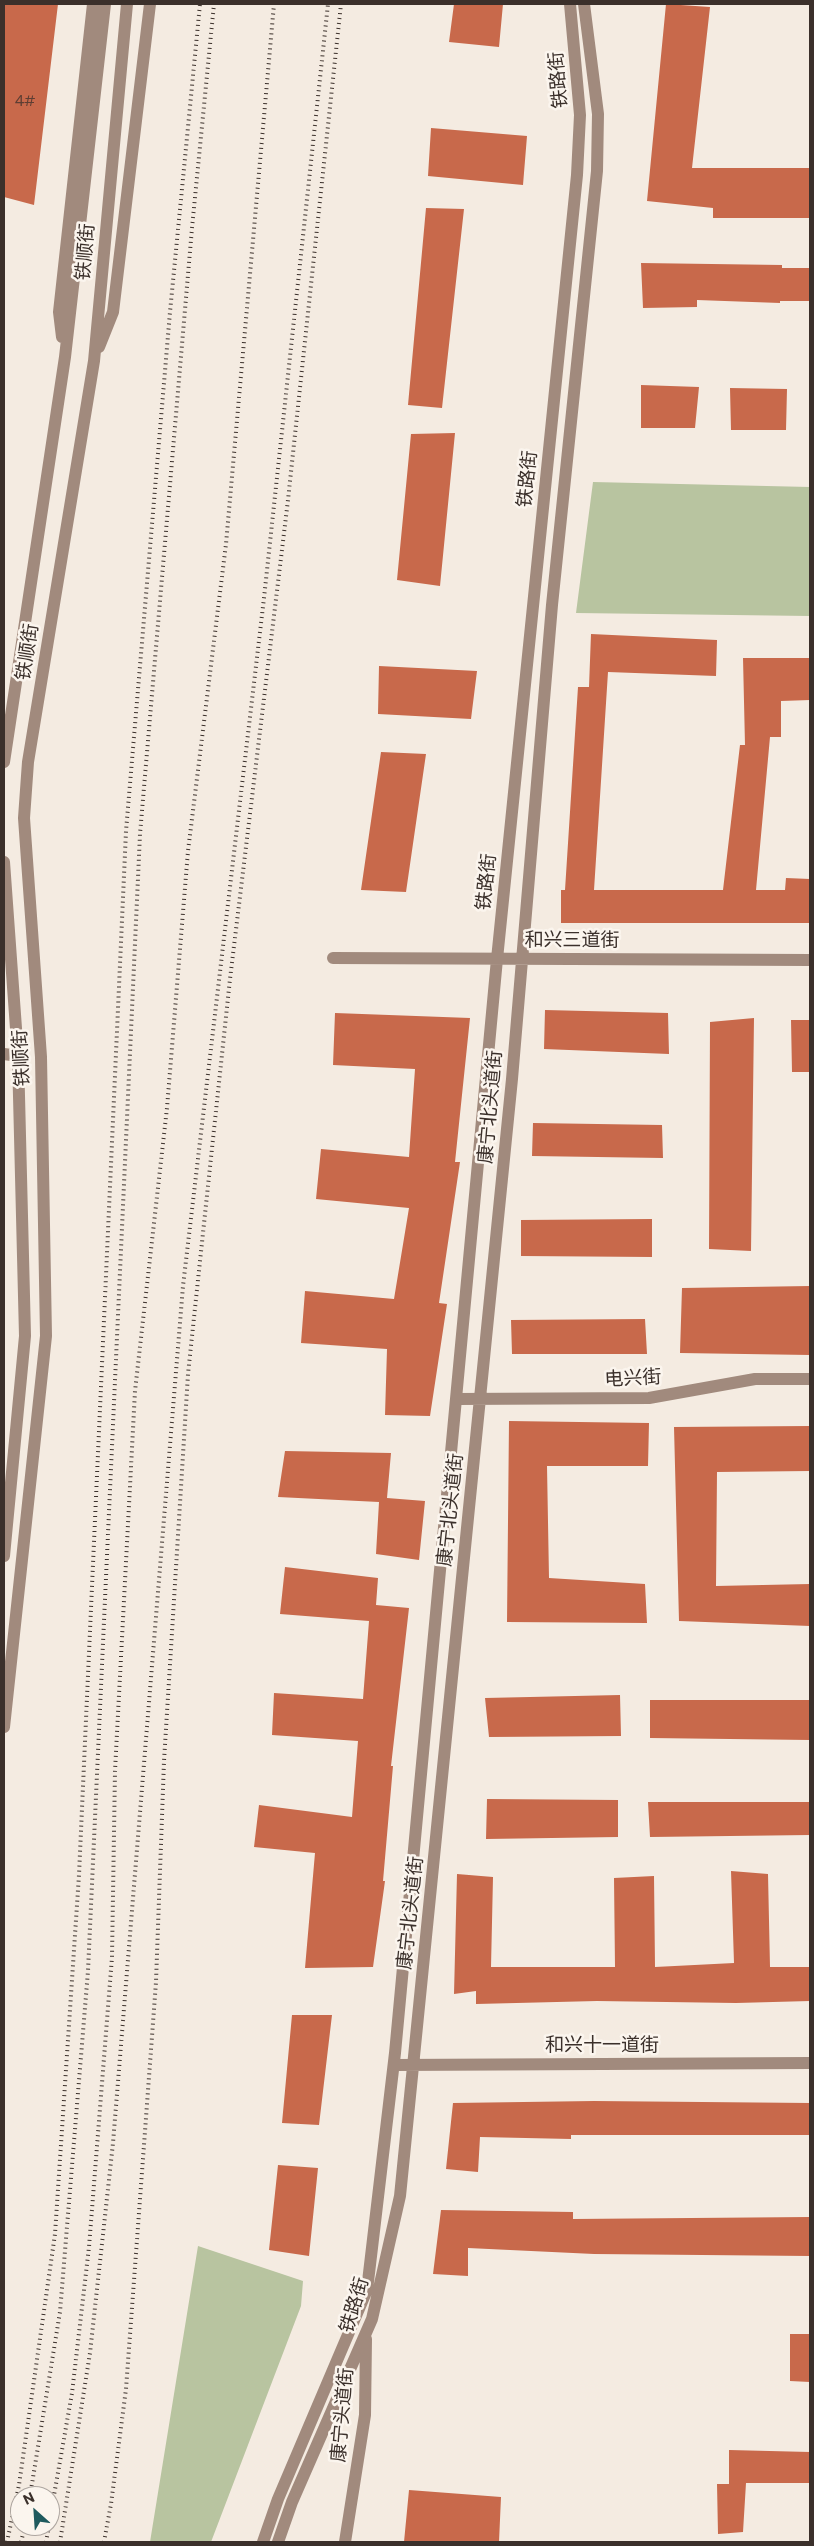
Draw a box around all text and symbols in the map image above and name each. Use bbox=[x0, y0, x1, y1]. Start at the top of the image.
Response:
street label: 铁路街 bbox=[544, 51, 572, 109]
house number: 4# bbox=[15, 91, 35, 111]
street label: 铁顺街 bbox=[71, 223, 99, 281]
street label: 铁路街 bbox=[513, 449, 541, 509]
street label: 铁顺街 bbox=[11, 622, 43, 682]
street label: 铁路街 bbox=[472, 852, 500, 912]
street label: 和兴三道街 bbox=[525, 929, 619, 951]
street label: 铁顺街 bbox=[8, 1029, 34, 1087]
street label: 康宁北头道街 bbox=[474, 1049, 506, 1165]
street label: 电兴街 bbox=[604, 1365, 662, 1391]
street label: 康宁北头道街 bbox=[433, 1452, 467, 1568]
street label: 康宁北头道街 bbox=[393, 1855, 427, 1971]
street label: 和兴十一道街 bbox=[545, 2034, 659, 2056]
street label: 铁路街 bbox=[335, 2274, 373, 2336]
street label: 康宁头道街 bbox=[327, 2367, 357, 2463]
north arrow bbox=[10, 2486, 60, 2536]
text: N bbox=[20, 2488, 37, 2508]

